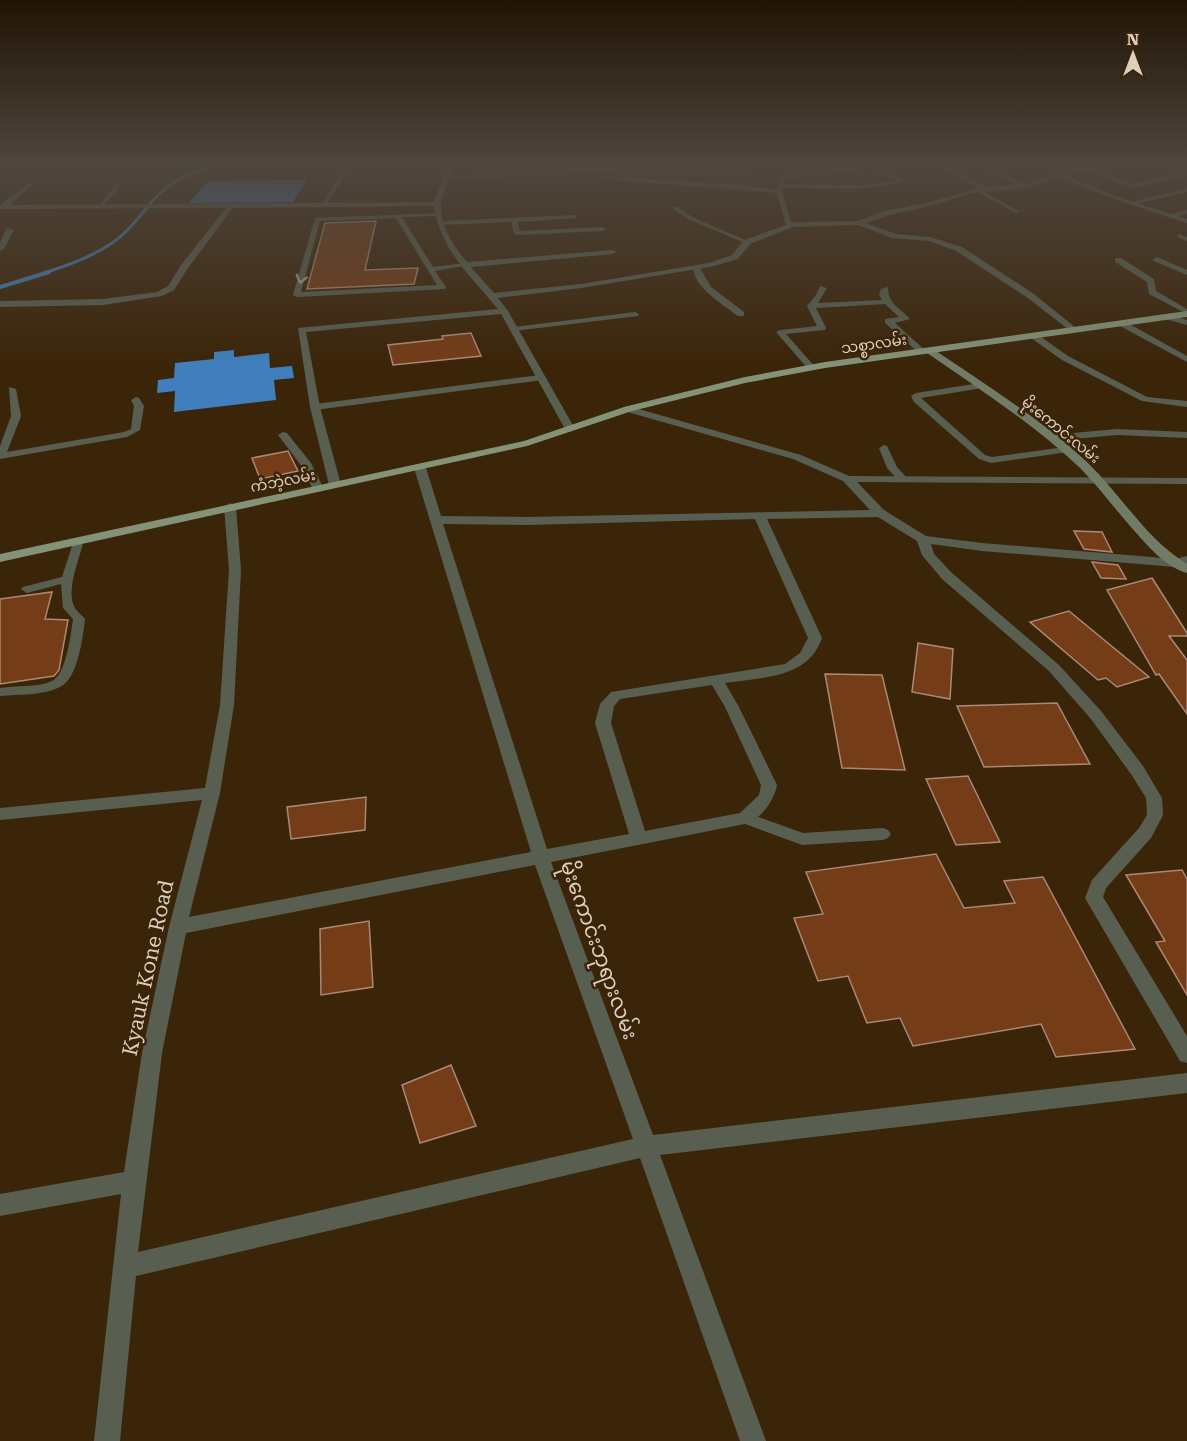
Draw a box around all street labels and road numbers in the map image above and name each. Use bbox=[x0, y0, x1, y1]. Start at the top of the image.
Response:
street label: သစ္စာလမ်း bbox=[840, 330, 908, 361]
street label: မိုးကောင်းလမ်း bbox=[1016, 392, 1104, 469]
street label: ကံဘဲ့လမ်း bbox=[249, 465, 317, 497]
street label: မိုးကောင်းဘုရားလမ်း bbox=[551, 856, 646, 1044]
street label: Kyauk Kone Road bbox=[118, 877, 178, 1058]

